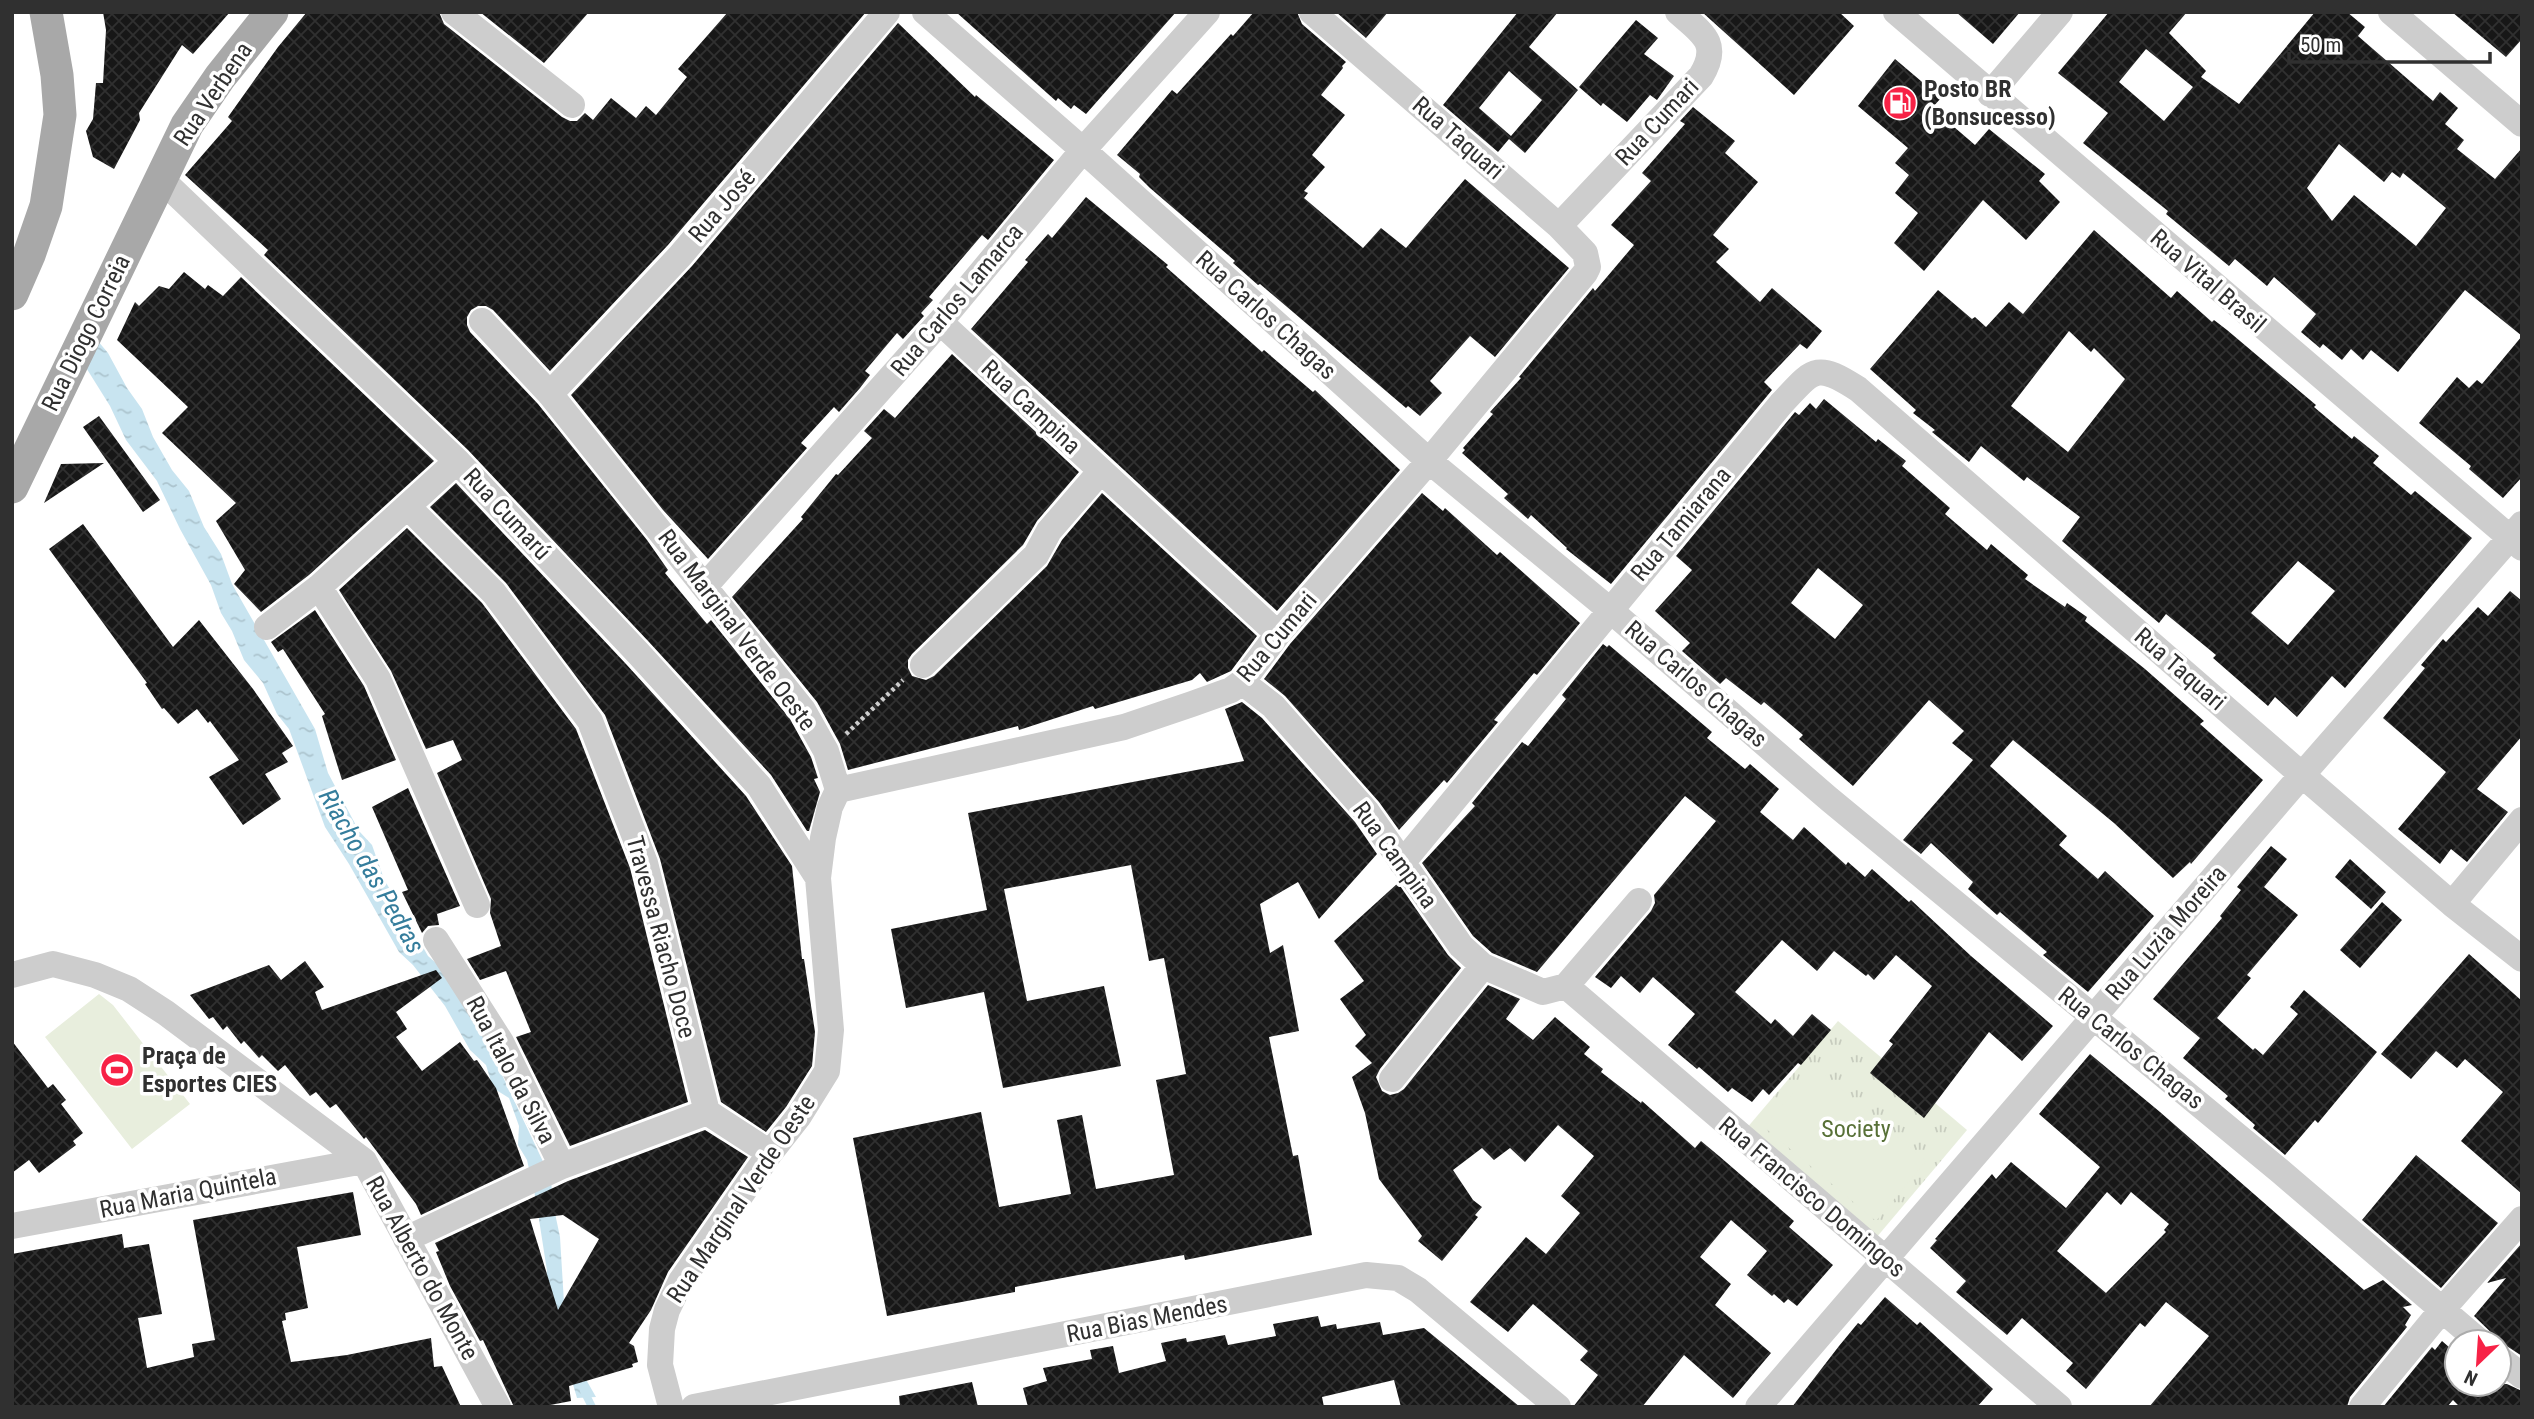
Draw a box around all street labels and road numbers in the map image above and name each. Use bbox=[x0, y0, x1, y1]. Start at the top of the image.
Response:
street label: Rua Verbena bbox=[168, 37, 258, 151]
street label: Rua Cumari bbox=[1610, 73, 1704, 171]
street label: Rua Taquari bbox=[1407, 91, 1509, 185]
street label: Rua José bbox=[683, 164, 761, 248]
street label: Rua Carlos Lamarca bbox=[885, 218, 1029, 382]
street label: Rua Vital Brasil bbox=[2145, 223, 2271, 339]
street label: Rua Carlos Chagas bbox=[1190, 245, 1342, 385]
street label: Rua Diogo Correia bbox=[36, 250, 136, 416]
street label: Rua Campina bbox=[976, 354, 1086, 460]
street label: Rua Tamiarana bbox=[1625, 461, 1737, 587]
street label: Rua Cumarú bbox=[458, 462, 556, 566]
street label: Rua Marginal Verde Oeste bbox=[652, 524, 822, 736]
street label: Rua Cumari bbox=[1231, 586, 1323, 688]
street label: Rua Carlos Chagas bbox=[1619, 615, 1773, 753]
street label: Rua Taquari bbox=[2129, 622, 2231, 716]
street label: Rua Campina bbox=[1347, 796, 1443, 914]
street label: Travessa Riacho Doce bbox=[621, 833, 701, 1041]
street label: Rua Luzia Moreira bbox=[2100, 860, 2232, 1006]
street label: Rua Carlos Chagas bbox=[2053, 981, 2209, 1115]
street label: Rua Italo da Silva bbox=[460, 991, 562, 1149]
street label: Rua Marginal Verde Oeste bbox=[661, 1090, 821, 1308]
street label: Rua Francisco Domingos bbox=[1713, 1111, 1911, 1283]
street label: Rua Maria Quintela bbox=[97, 1162, 279, 1224]
street label: Rua Alberto do Monte bbox=[360, 1171, 484, 1365]
street label: Rua Bias Mendes bbox=[1064, 1290, 1230, 1348]

